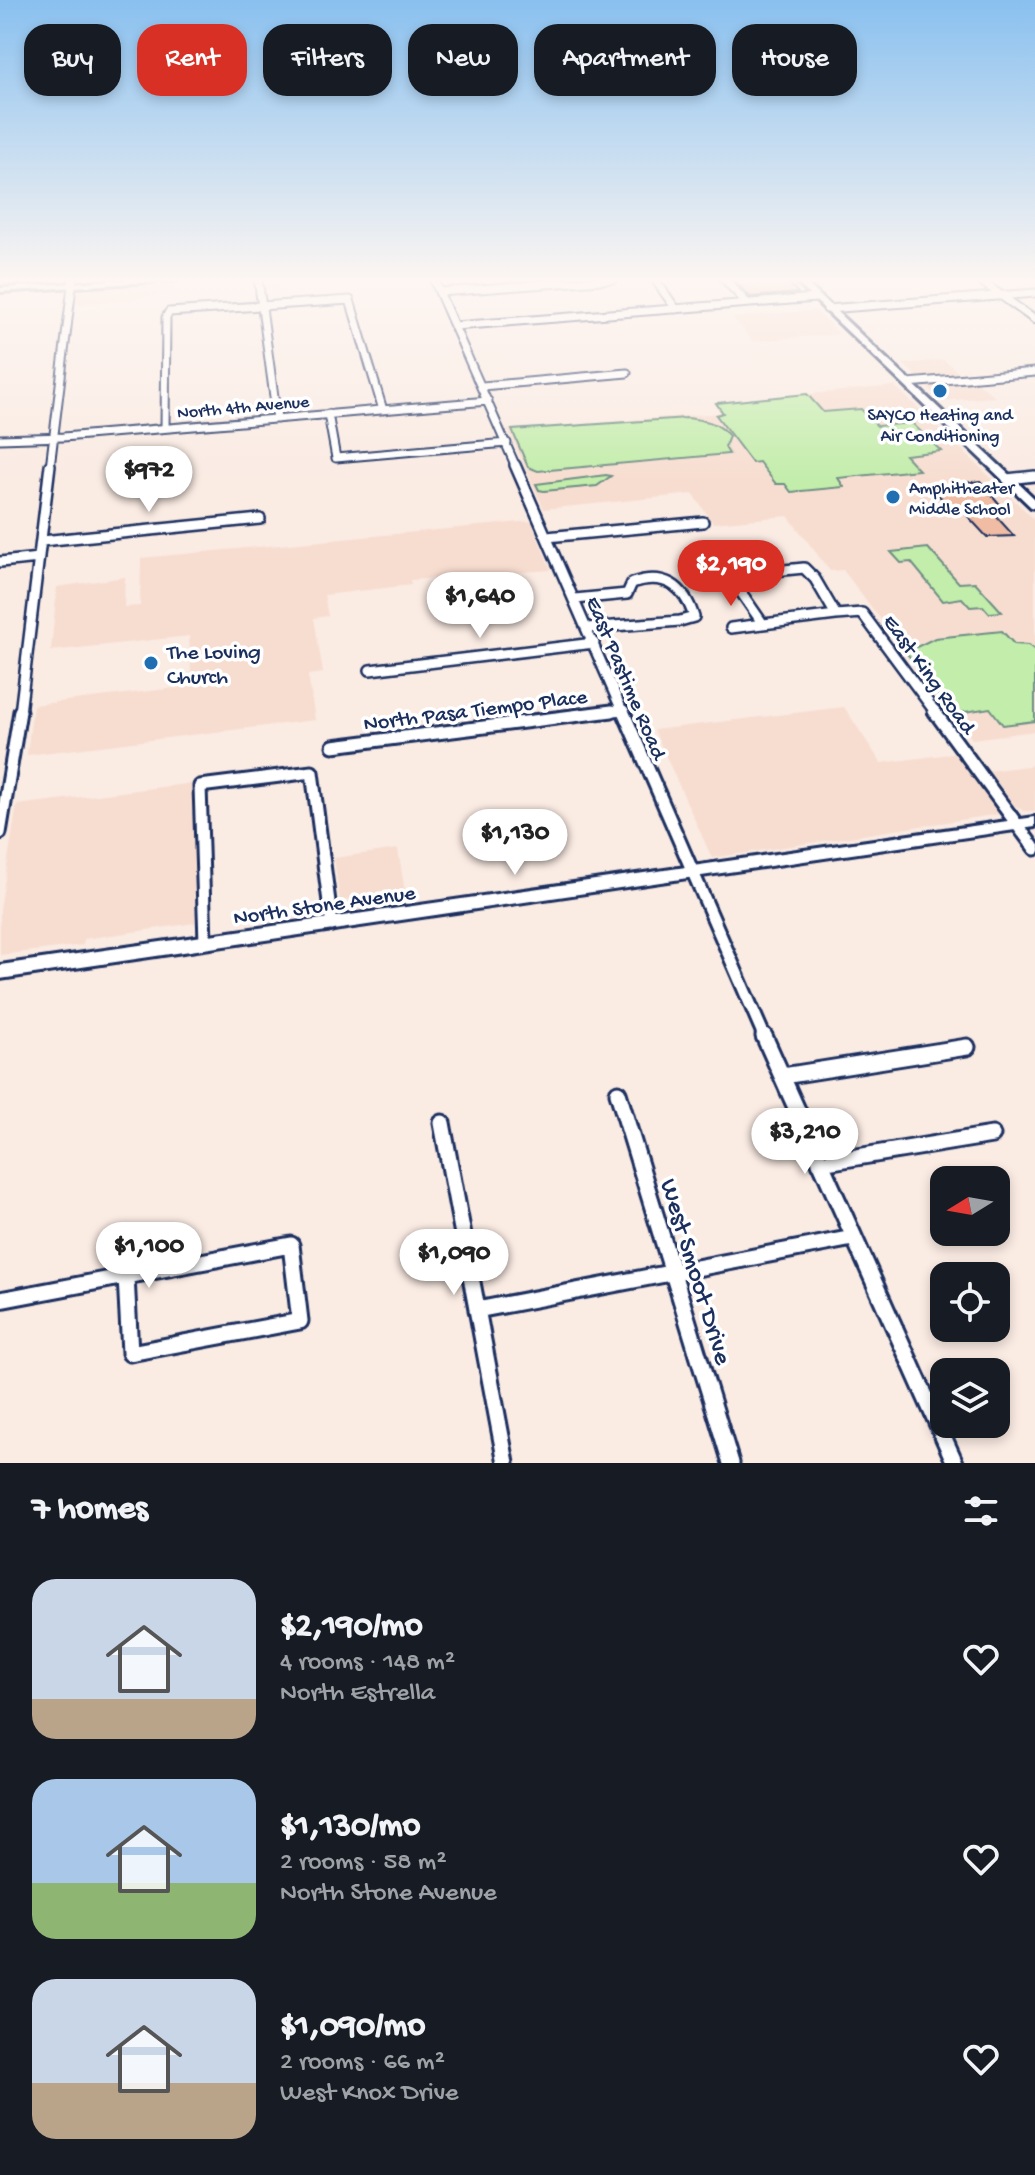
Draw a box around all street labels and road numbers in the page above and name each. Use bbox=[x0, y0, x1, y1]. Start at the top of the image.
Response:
street label: North 4th Avenue bbox=[176, 392, 311, 425]
street label: East Pastime Road bbox=[578, 593, 671, 766]
street label: East King Road bbox=[876, 611, 981, 742]
street label: North Pasa Tiempo Place bbox=[362, 685, 589, 739]
street label: North Stone Avenue bbox=[232, 881, 418, 933]
street label: West Smoot Drive bbox=[651, 1176, 737, 1370]

